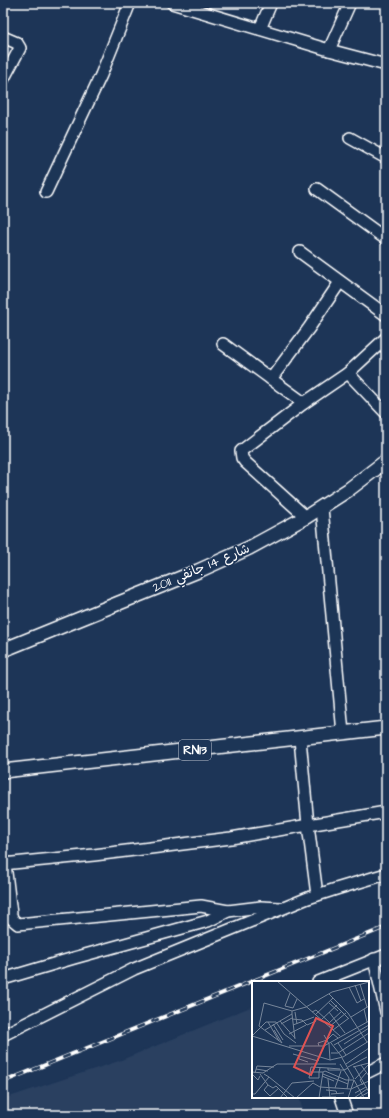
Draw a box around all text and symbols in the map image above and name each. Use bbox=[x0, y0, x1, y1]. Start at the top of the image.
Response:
street label: شارع 14 جانفي 2011 bbox=[150, 539, 253, 598]
road number: RN13 bbox=[179, 740, 211, 760]
inset map bbox=[252, 981, 369, 1098]

